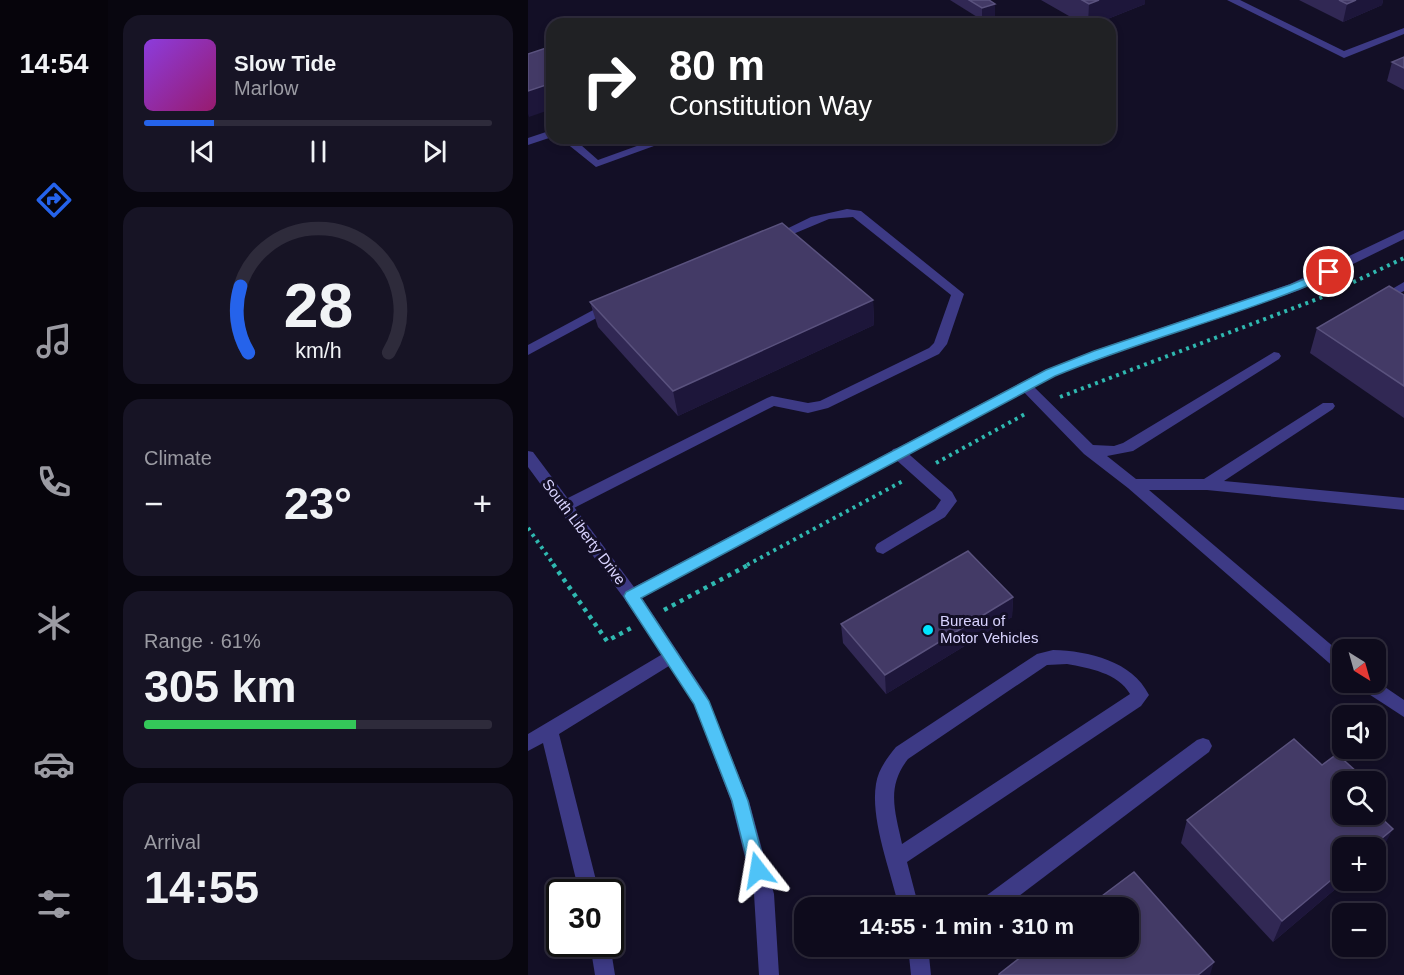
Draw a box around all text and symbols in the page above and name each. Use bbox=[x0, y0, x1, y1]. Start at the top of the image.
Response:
icon: right bbox=[570, 42, 648, 120]
text: 80 m bbox=[669, 42, 765, 89]
text: 14:54 bbox=[19, 49, 89, 79]
text: Slow Tide bbox=[234, 51, 336, 76]
text: Marlow bbox=[234, 77, 298, 99]
text: Constitution Way bbox=[669, 91, 872, 121]
icon: previous bbox=[186, 135, 219, 168]
icon: pause bbox=[302, 135, 335, 168]
icon: next bbox=[418, 135, 451, 168]
icon: directions bbox=[33, 179, 75, 221]
pin bbox=[1303, 246, 1354, 297]
icon: arrive bbox=[1312, 255, 1345, 288]
text: 28 bbox=[283, 271, 353, 340]
icon: music bbox=[33, 320, 75, 362]
text: km/h bbox=[295, 339, 341, 363]
text: Climate bbox=[144, 447, 212, 469]
icon: phone bbox=[33, 461, 75, 503]
street label: South Liberty Drive bbox=[539, 476, 630, 588]
text: 23° bbox=[284, 478, 352, 529]
text: − bbox=[144, 485, 163, 522]
text: + bbox=[473, 485, 492, 522]
icon: climate bbox=[33, 602, 75, 644]
place label: Bureau of Motor Vehicles bbox=[940, 612, 1038, 646]
marker: Bureau of Motor Vehicles bbox=[921, 623, 935, 637]
text: Range · 61% bbox=[144, 630, 261, 652]
north arrow bbox=[1332, 639, 1386, 693]
map controls bbox=[1332, 639, 1386, 957]
text: 305 km bbox=[144, 661, 297, 712]
button: sound bbox=[1332, 705, 1386, 759]
icon: car bbox=[33, 743, 75, 785]
button: search bbox=[1332, 771, 1386, 825]
text: Arrival bbox=[144, 831, 201, 853]
button: + bbox=[1332, 837, 1386, 891]
position arrow bbox=[726, 838, 790, 902]
text: 14:55 bbox=[144, 862, 259, 913]
speed limit sign: 30 bbox=[546, 879, 624, 957]
icon: filters bbox=[33, 883, 75, 925]
button: − bbox=[1332, 903, 1386, 957]
text: 14:55 · 1 min · 310 m bbox=[859, 914, 1074, 939]

